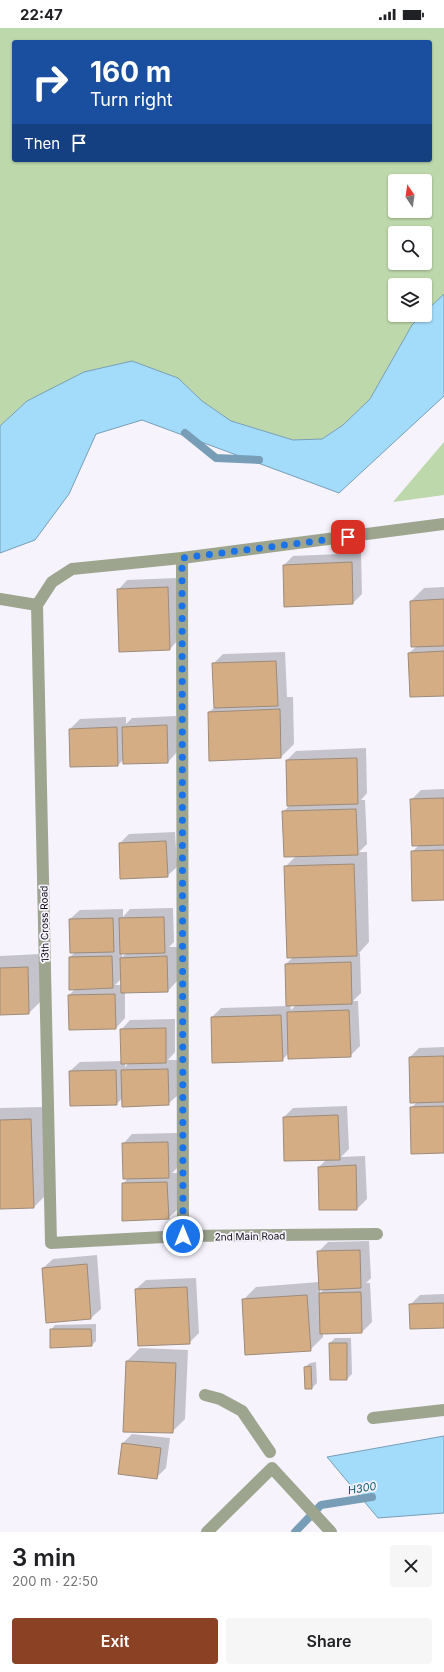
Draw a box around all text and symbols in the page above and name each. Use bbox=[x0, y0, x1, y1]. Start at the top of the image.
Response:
text: 22:47 bbox=[20, 5, 63, 24]
text: 160 m bbox=[90, 55, 171, 89]
icon: right bbox=[24, 56, 76, 108]
text: Turn right bbox=[90, 89, 173, 110]
icon: arrive bbox=[68, 132, 90, 154]
text: Then bbox=[24, 134, 60, 153]
north arrow bbox=[388, 174, 432, 218]
map controls bbox=[388, 174, 432, 322]
button: search bbox=[388, 226, 432, 270]
button: layers bbox=[388, 278, 432, 322]
pin bbox=[331, 520, 365, 554]
icon: arrive bbox=[337, 526, 359, 548]
street label: 13th Cross Road bbox=[37, 886, 51, 962]
position arrow bbox=[162, 1215, 204, 1257]
street label: 2nd Main Road bbox=[214, 1229, 286, 1243]
water label: H300 bbox=[347, 1479, 377, 1497]
text: 3 min bbox=[12, 1543, 76, 1572]
button: close bbox=[390, 1545, 432, 1587]
text: 200 m · 22:50 bbox=[12, 1573, 98, 1589]
button: Exit bbox=[12, 1618, 218, 1664]
button: Share bbox=[226, 1618, 432, 1664]

